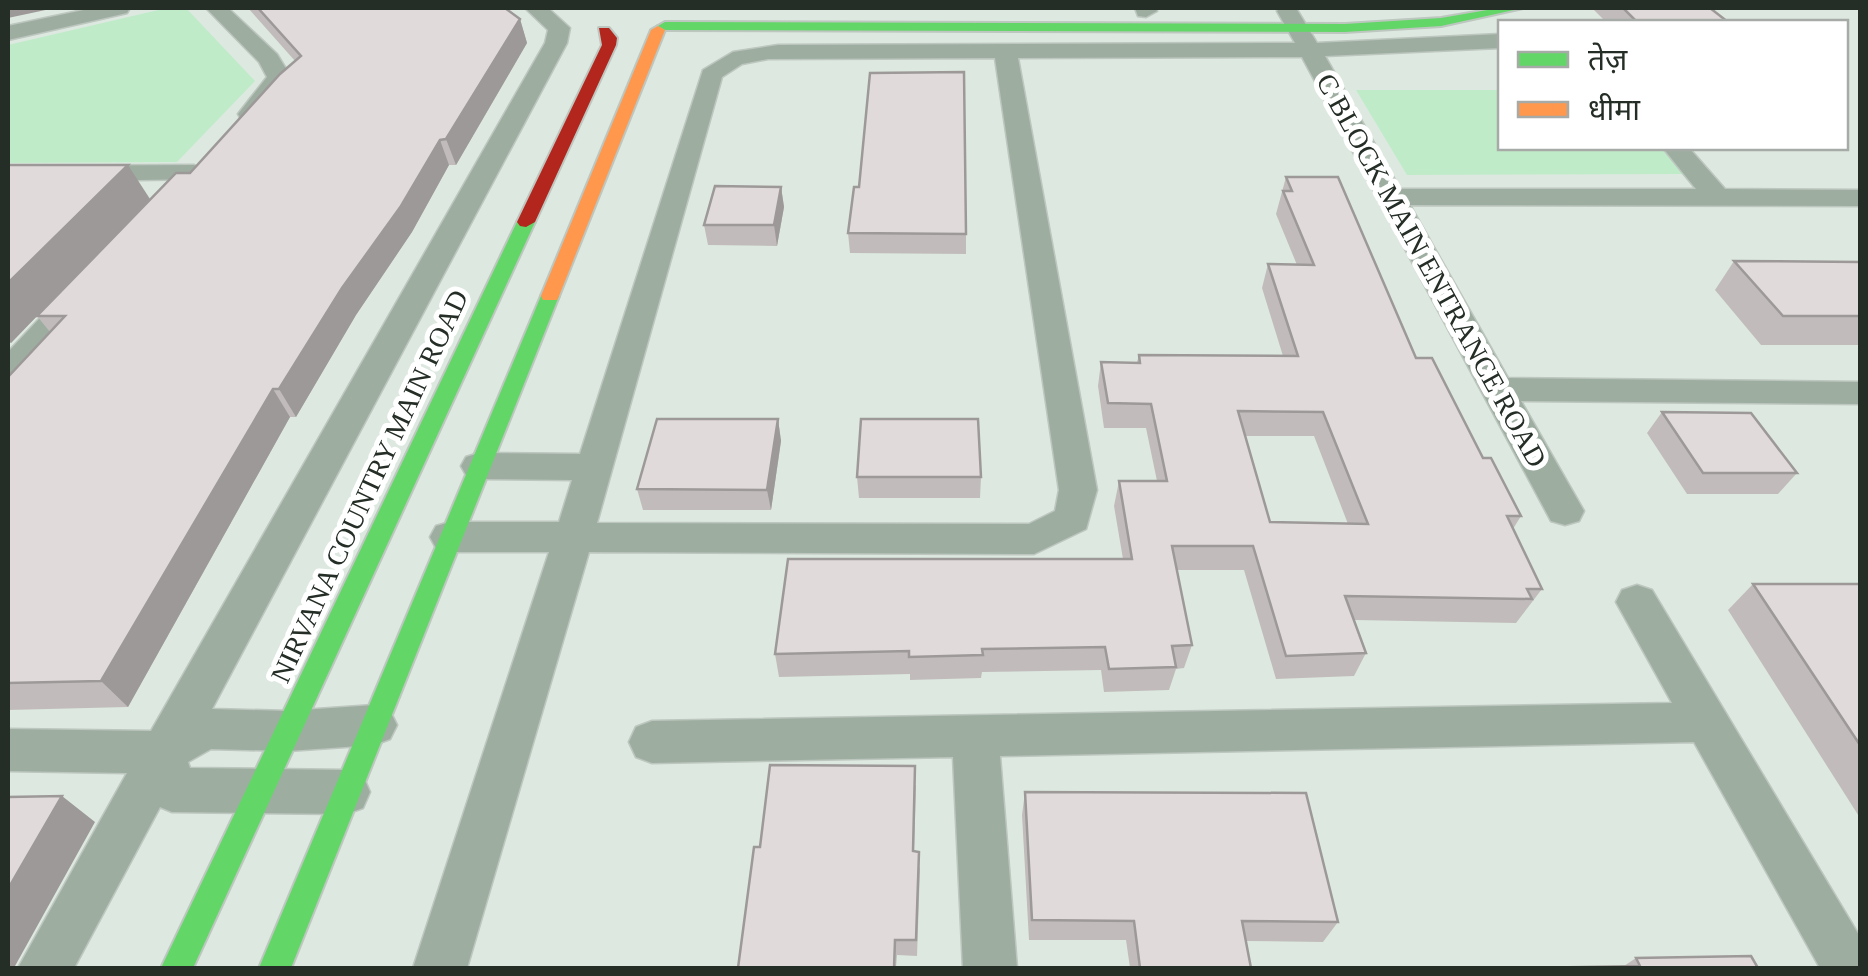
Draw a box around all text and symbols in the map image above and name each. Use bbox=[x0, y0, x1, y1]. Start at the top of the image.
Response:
legend bbox=[1498, 20, 1848, 150]
text: तेज़ bbox=[1588, 42, 1628, 76]
street label: C BLOCK MAIN ENTRANCE ROAD bbox=[1310, 68, 1553, 472]
text: धीमा bbox=[1588, 93, 1641, 126]
street label: NIRVANA COUNTRY MAIN ROAD bbox=[265, 285, 474, 687]

